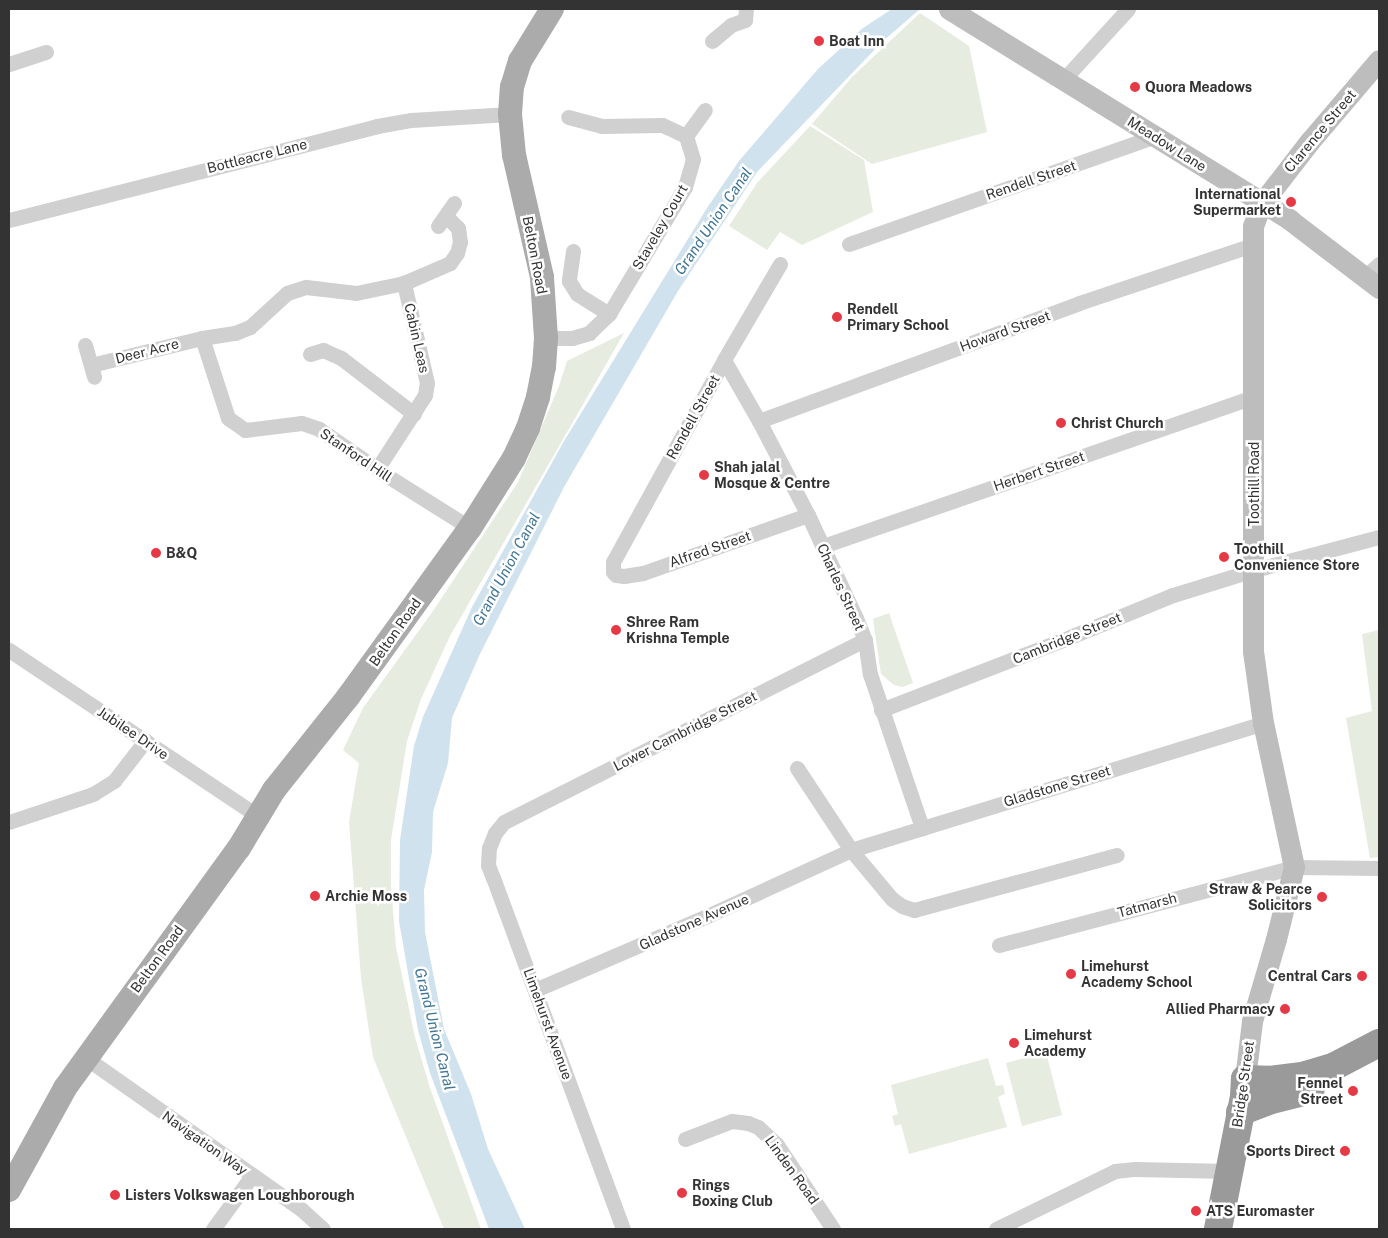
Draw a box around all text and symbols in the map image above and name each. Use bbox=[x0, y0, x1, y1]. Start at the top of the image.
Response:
place label: Boat Inn bbox=[829, 33, 884, 49]
marker: Boat Inn bbox=[813, 35, 825, 47]
place label: Quora Meadows bbox=[1145, 79, 1252, 95]
marker: Quora Meadows bbox=[1129, 81, 1141, 93]
street label: Clarence Street bbox=[1281, 86, 1359, 176]
street label: Meadow Lane bbox=[1124, 113, 1210, 175]
street label: Bottleacre Lane bbox=[205, 135, 309, 177]
street label: Rendell Street bbox=[984, 157, 1078, 203]
water label: Grand Union Canal bbox=[670, 164, 756, 278]
street label: Staveley Court bbox=[629, 181, 691, 273]
place label: International Supermarket bbox=[1193, 186, 1281, 218]
marker: International Supermarket bbox=[1285, 196, 1297, 208]
street label: Belton Road bbox=[519, 215, 551, 295]
street label: Cabin Leas bbox=[401, 301, 433, 375]
place label: Rendell Primary School bbox=[847, 301, 949, 334]
street label: Howard Street bbox=[958, 307, 1052, 355]
marker: Rendell Primary School bbox=[831, 311, 843, 323]
street label: Deer Acre bbox=[113, 335, 181, 367]
street label: Rendell Street bbox=[663, 372, 723, 462]
place label: Christ Church bbox=[1071, 415, 1164, 431]
marker: Christ Church bbox=[1055, 417, 1067, 429]
street label: Stanford Hill bbox=[317, 425, 395, 485]
street label: Toothill Road bbox=[1246, 442, 1262, 526]
street label: Herbert Street bbox=[991, 448, 1087, 494]
place label: Shah jalal Mosque & Centre bbox=[714, 459, 830, 492]
marker: Shah jalal Mosque & Centre bbox=[698, 469, 710, 481]
water label: Grand Union Canal bbox=[469, 509, 543, 629]
street label: Alfred Street bbox=[667, 527, 753, 571]
street label: Charles Street bbox=[814, 541, 868, 633]
place label: Toothill Convenience Store bbox=[1234, 541, 1360, 574]
place label: B&Q bbox=[166, 545, 197, 561]
marker: B&Q bbox=[150, 547, 162, 559]
marker: Toothill Convenience Store bbox=[1218, 551, 1230, 563]
street label: Belton Road bbox=[365, 595, 425, 669]
street label: Cambridge Street bbox=[1010, 609, 1124, 667]
place label: Shree Ram Krishna Temple bbox=[626, 614, 729, 646]
marker: Shree Ram Krishna Temple bbox=[610, 624, 622, 636]
street label: Lower Cambridge Street bbox=[610, 687, 760, 775]
street label: Jubilee Drive bbox=[94, 703, 172, 763]
street label: Gladstone Street bbox=[1002, 762, 1112, 810]
place label: Straw & Pearce Solicitors bbox=[1209, 881, 1312, 914]
place label: Archie Moss bbox=[325, 888, 407, 904]
street label: Tatmarsh bbox=[1115, 889, 1179, 921]
marker: Archie Moss bbox=[309, 890, 321, 902]
street label: Gladstone Avenue bbox=[637, 890, 751, 954]
marker: Straw & Pearce Solicitors bbox=[1316, 891, 1328, 903]
street label: Belton Road bbox=[127, 922, 187, 996]
place label: Limehurst Academy School bbox=[1081, 958, 1193, 990]
water label: Grand Union Canal bbox=[411, 966, 459, 1092]
street label: Limehurst Avenue bbox=[520, 966, 576, 1082]
marker: Limehurst Academy School bbox=[1065, 968, 1077, 980]
place label: Central Cars bbox=[1268, 968, 1352, 984]
marker: Central Cars bbox=[1356, 970, 1368, 982]
place label: Allied Pharmacy bbox=[1166, 1001, 1275, 1017]
marker: Allied Pharmacy bbox=[1279, 1003, 1291, 1015]
place label: Limehurst Academy bbox=[1024, 1027, 1092, 1060]
marker: Limehurst Academy bbox=[1008, 1037, 1020, 1049]
street label: Bridge Street bbox=[1229, 1040, 1257, 1128]
place label: Fennel Street bbox=[1297, 1075, 1343, 1108]
marker: Fennel Street bbox=[1347, 1085, 1359, 1097]
street label: Navigation Way bbox=[159, 1107, 251, 1179]
street label: Linden Road bbox=[762, 1132, 822, 1208]
place label: Sports Direct bbox=[1246, 1143, 1335, 1159]
marker: Sports Direct bbox=[1339, 1145, 1351, 1157]
place label: Rings Boxing Club bbox=[692, 1177, 773, 1210]
place label: Listers Volkswagen Loughborough bbox=[125, 1187, 355, 1203]
marker: Rings Boxing Club bbox=[676, 1187, 688, 1199]
marker: Listers Volkswagen Loughborough bbox=[109, 1189, 121, 1201]
place label: ATS Euromaster bbox=[1206, 1203, 1314, 1219]
marker: ATS Euromaster bbox=[1190, 1205, 1202, 1217]

